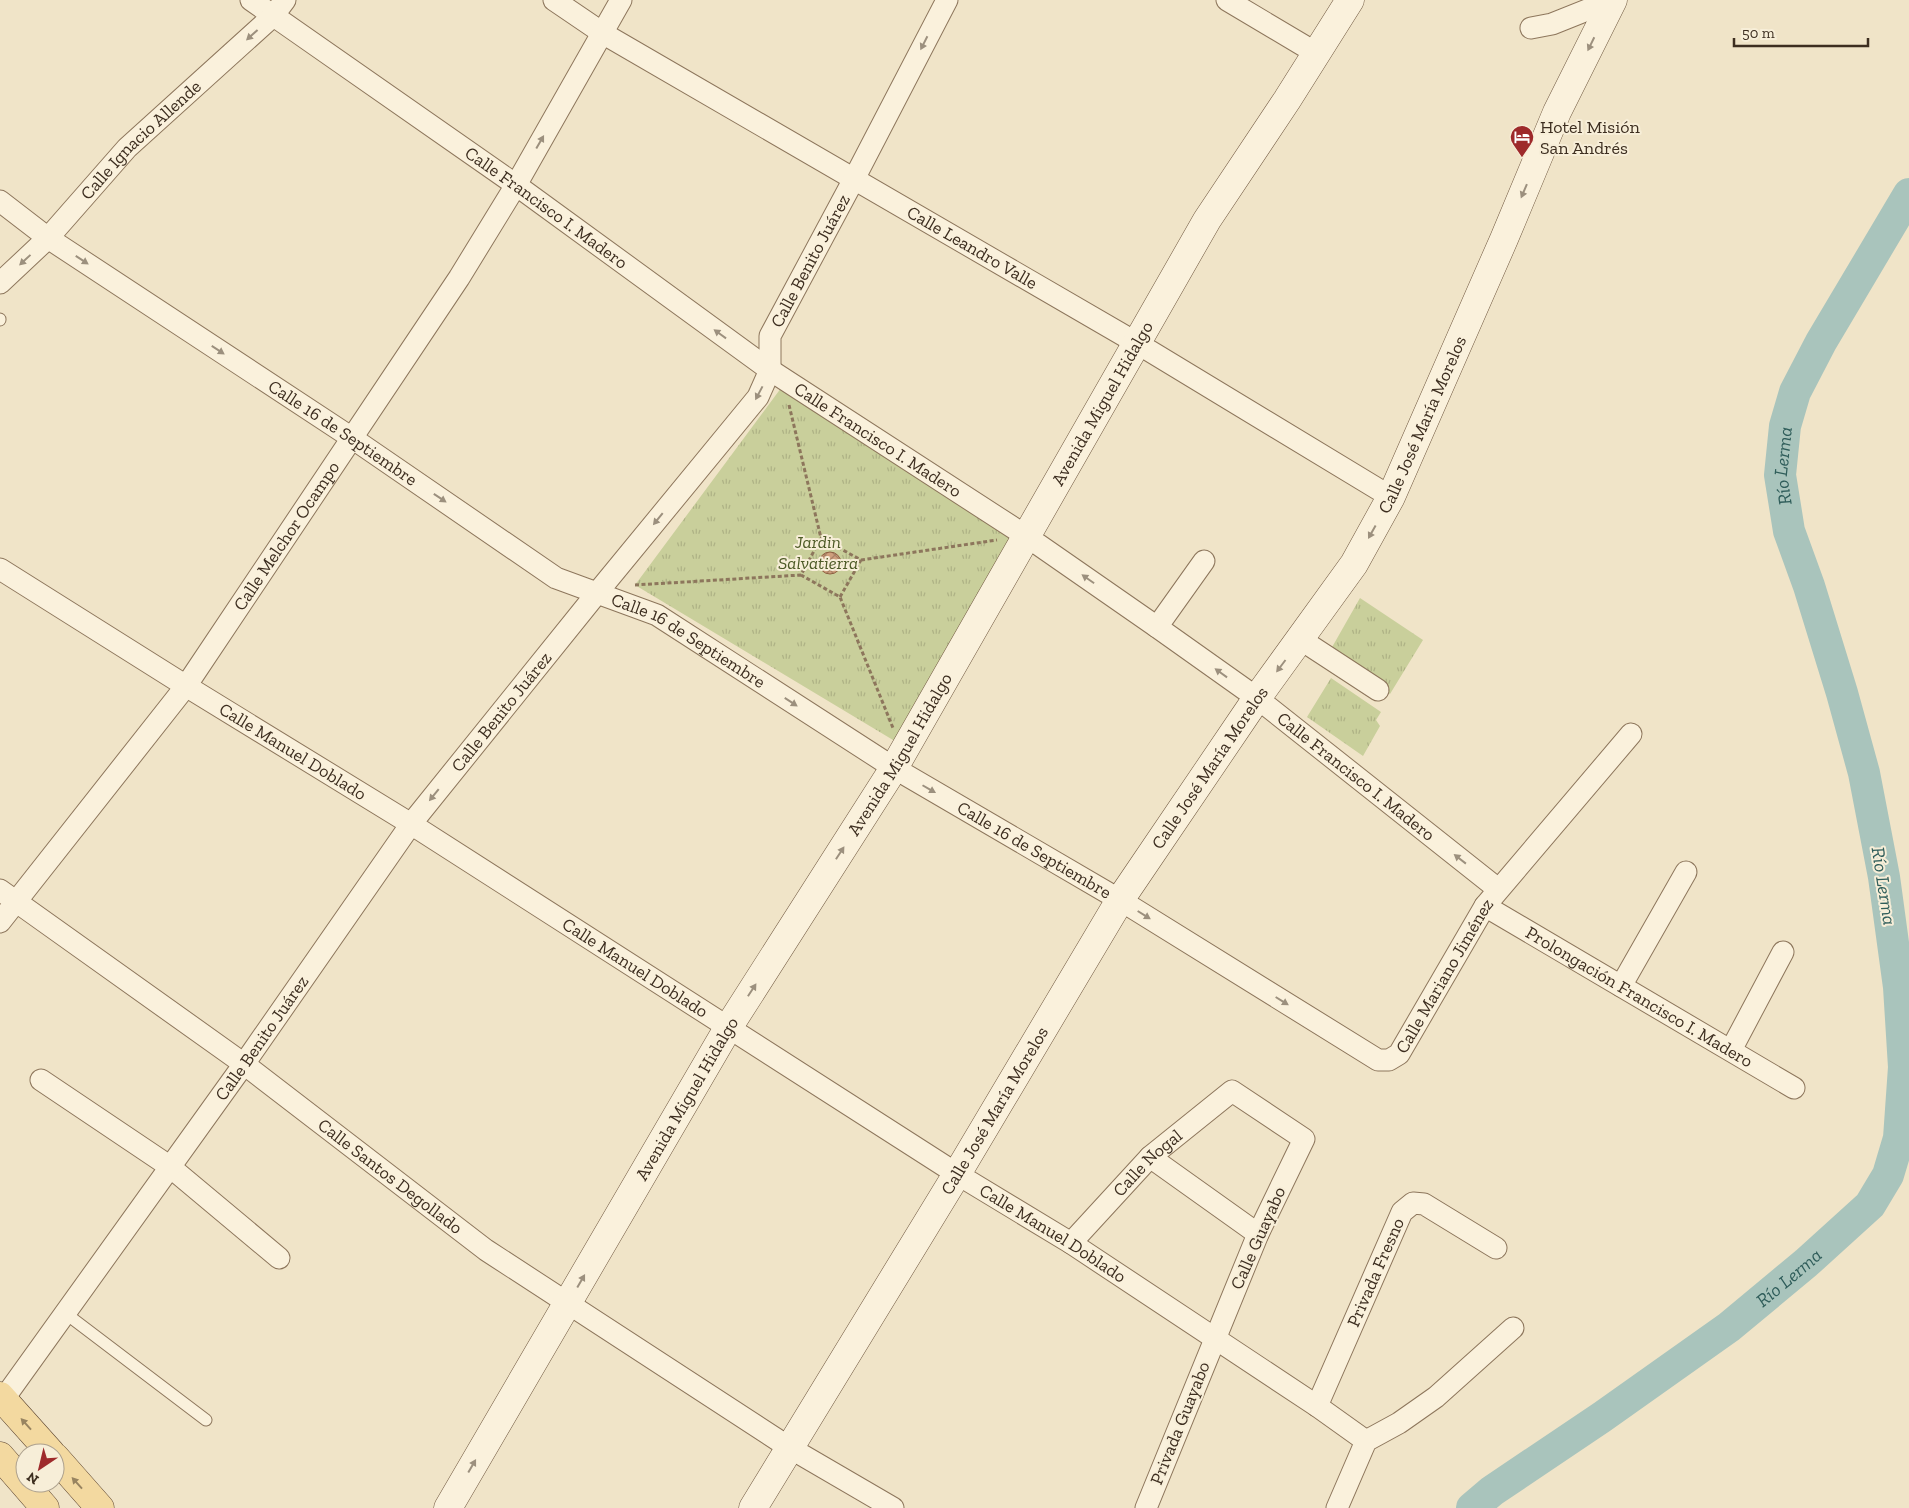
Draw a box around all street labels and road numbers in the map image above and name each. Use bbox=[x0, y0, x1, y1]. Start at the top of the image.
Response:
street label: Calle Ignacio Allende bbox=[76, 75, 206, 204]
street label: Calle Francisco I. Madero bbox=[461, 142, 632, 274]
street label: Calle Benito Juárez bbox=[766, 190, 855, 331]
street label: Calle Leandro Valle bbox=[903, 201, 1041, 294]
street label: Avenida Miguel Hidalgo bbox=[1047, 317, 1158, 490]
street label: Calle José María Morelos bbox=[1373, 332, 1471, 517]
street label: Calle 16 de Septiembre bbox=[264, 375, 422, 491]
street label: Calle Francisco I. Madero bbox=[790, 378, 966, 502]
street label: Calle Melchor Ocampo bbox=[229, 457, 344, 615]
street label: Calle 16 de Septiembre bbox=[608, 588, 770, 693]
street label: Calle Benito Juárez bbox=[446, 647, 556, 776]
street label: Avenida Miguel Hidalgo bbox=[843, 669, 957, 840]
street label: Calle José María Morelos bbox=[1147, 682, 1273, 853]
street label: Calle Manuel Doblado bbox=[215, 698, 371, 805]
street label: Calle Francisco I. Madero bbox=[1273, 707, 1439, 846]
street label: Calle 16 de Septiembre bbox=[953, 796, 1115, 904]
street label: Calle Mariano Jiménez bbox=[1391, 893, 1498, 1057]
street label: Calle Manuel Doblado bbox=[558, 913, 712, 1023]
street label: Prolongación Francisco I. Madero bbox=[1522, 921, 1757, 1072]
street label: Calle Benito Juárez bbox=[210, 971, 313, 1105]
street label: Avenida Miguel Hidalgo bbox=[631, 1013, 743, 1184]
street label: Calle José María Morelos bbox=[936, 1022, 1053, 1199]
street label: Calle Santos Degollado bbox=[313, 1114, 467, 1239]
street label: Calle Nogal bbox=[1108, 1124, 1187, 1201]
street label: Calle Manuel Doblado bbox=[976, 1179, 1130, 1287]
street label: Calle Guayabo bbox=[1226, 1183, 1290, 1293]
street label: Privada Fresno bbox=[1342, 1214, 1409, 1330]
street label: Privada Guayabo bbox=[1145, 1358, 1215, 1488]

